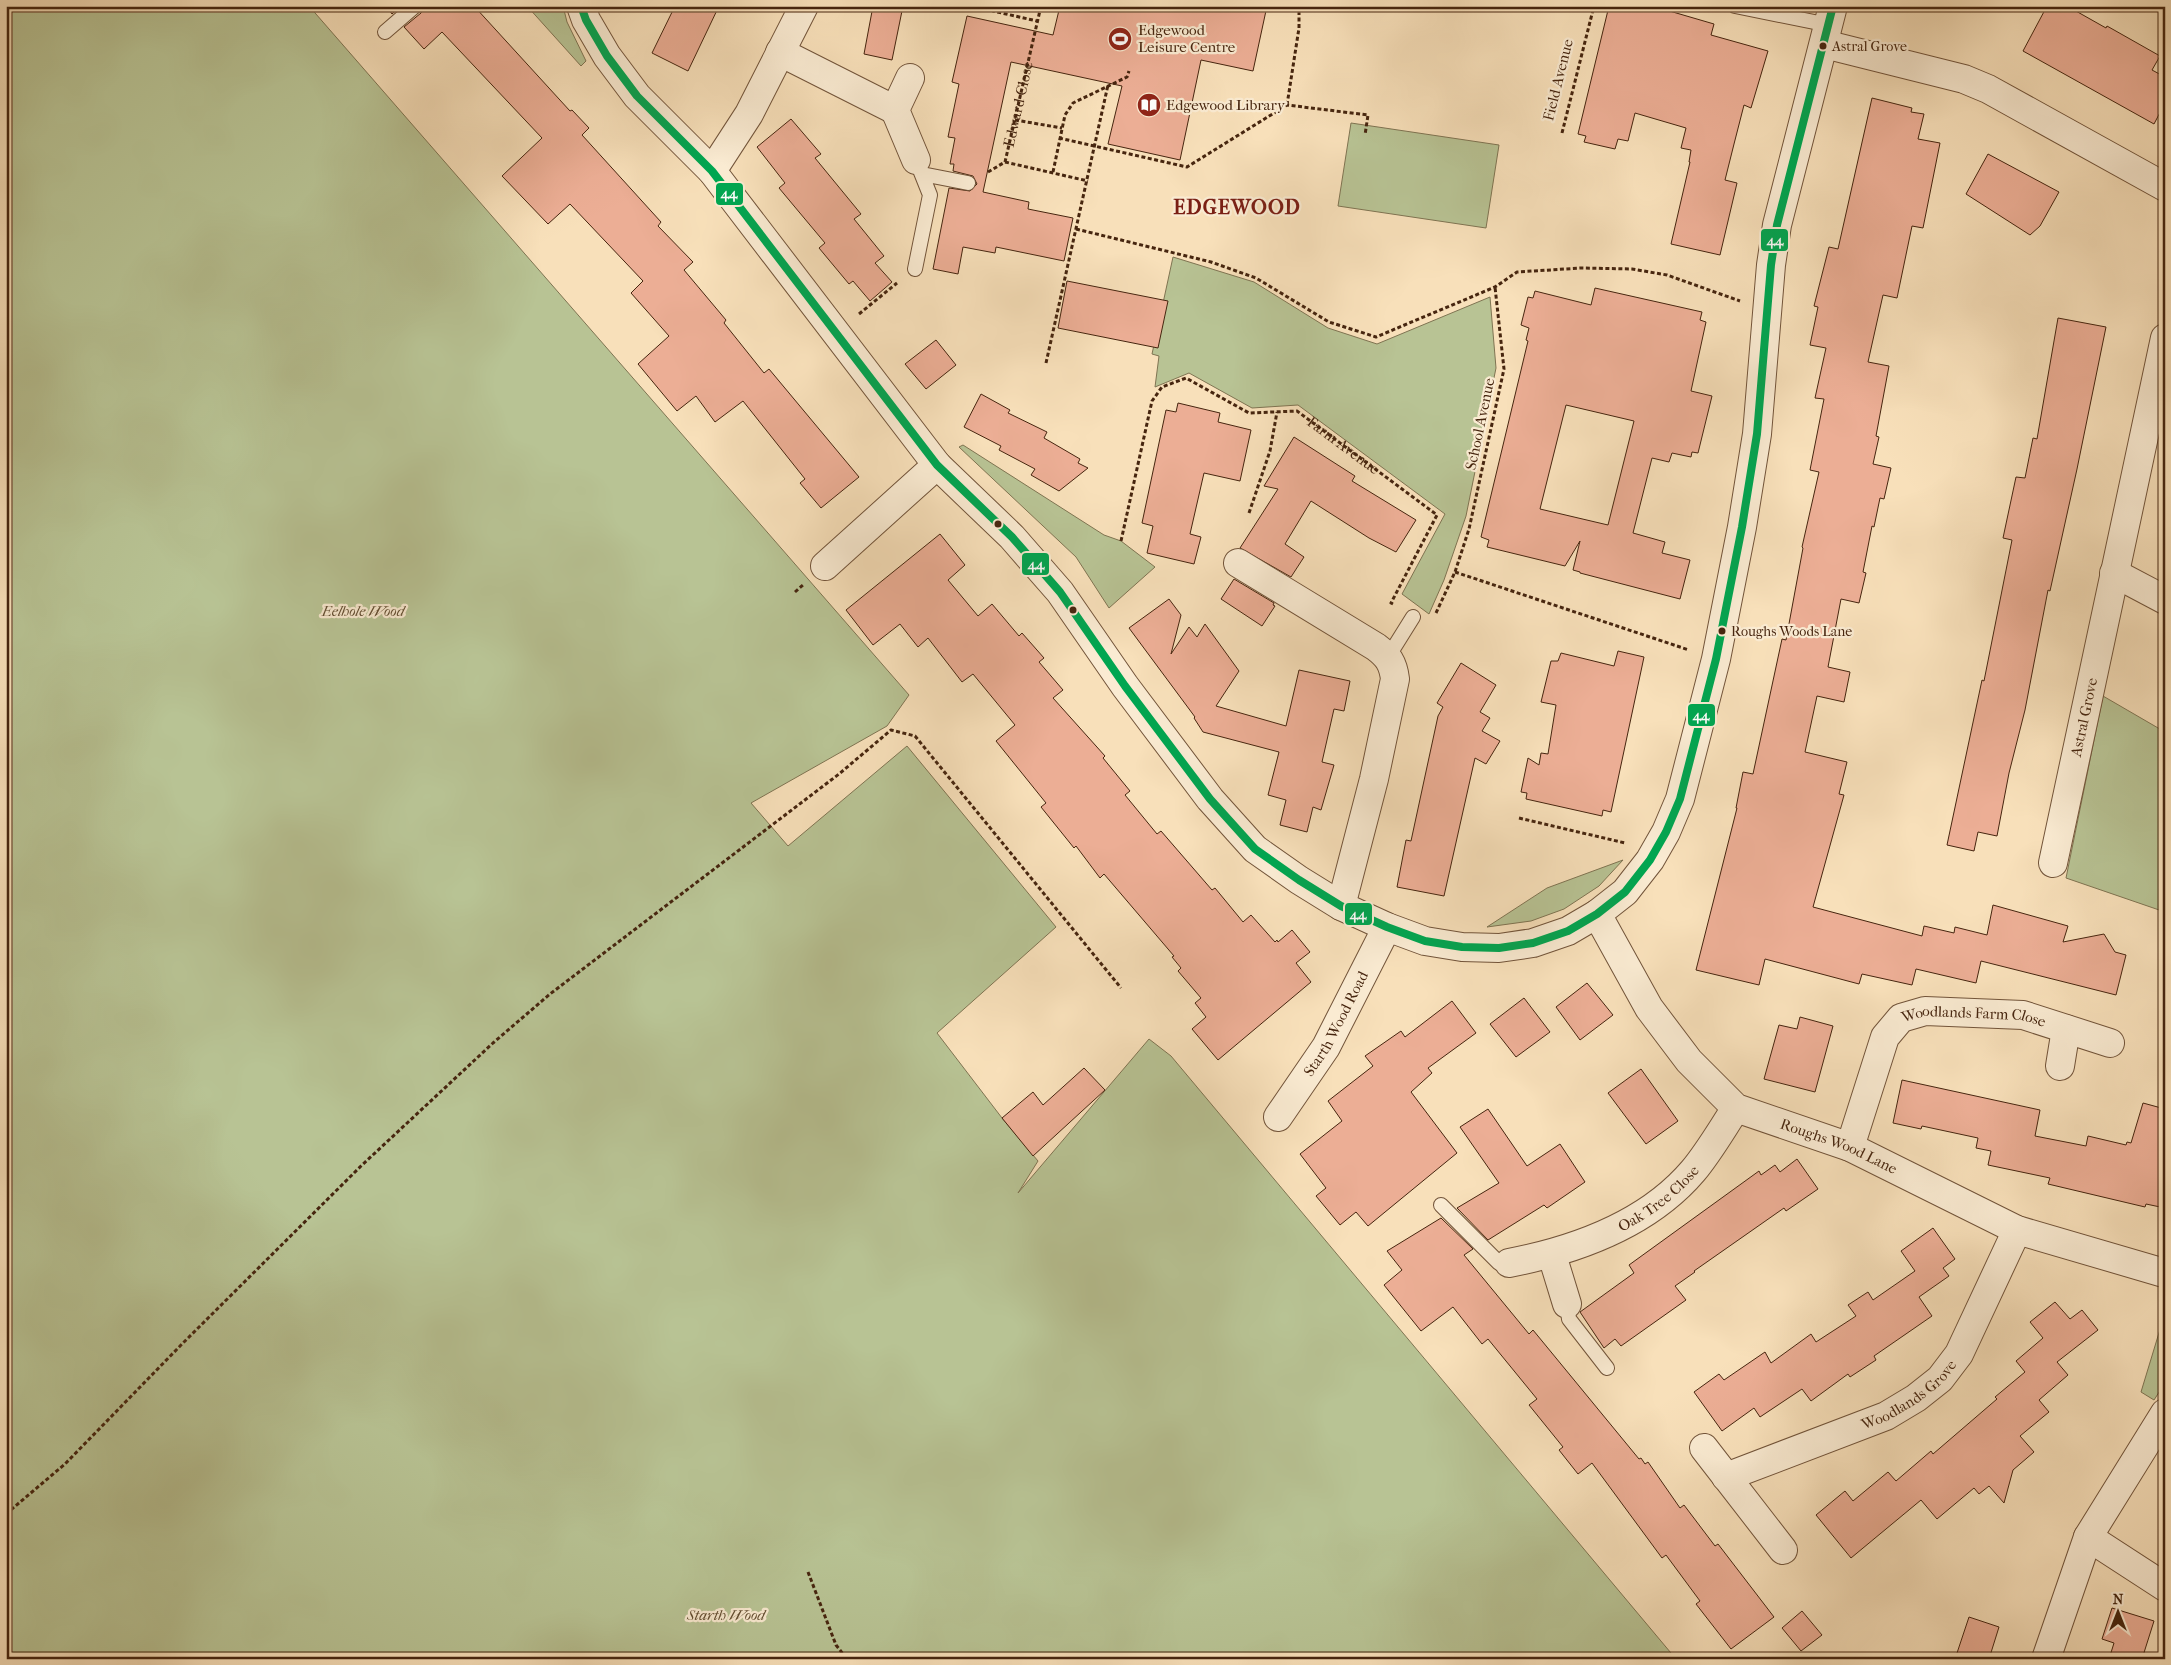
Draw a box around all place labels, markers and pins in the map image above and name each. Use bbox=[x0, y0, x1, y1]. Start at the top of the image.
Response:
place label: Edgewood Leisure Centre bbox=[1138, 21, 1236, 56]
sports icon: Edgewood Leisure Centre bbox=[1107, 26, 1133, 52]
place label: Astral Grove bbox=[1831, 38, 1907, 55]
marker: Astral Grove bbox=[1818, 41, 1828, 51]
library icon: Edgewood Library bbox=[1136, 92, 1162, 118]
place label: Edgewood Library bbox=[1166, 96, 1286, 114]
unlabelled marker bbox=[993, 519, 1003, 529]
unlabelled marker bbox=[1068, 605, 1078, 615]
place label: Roughs Woods Lane bbox=[1731, 623, 1852, 640]
marker: Roughs Woods Lane bbox=[1717, 626, 1727, 636]

